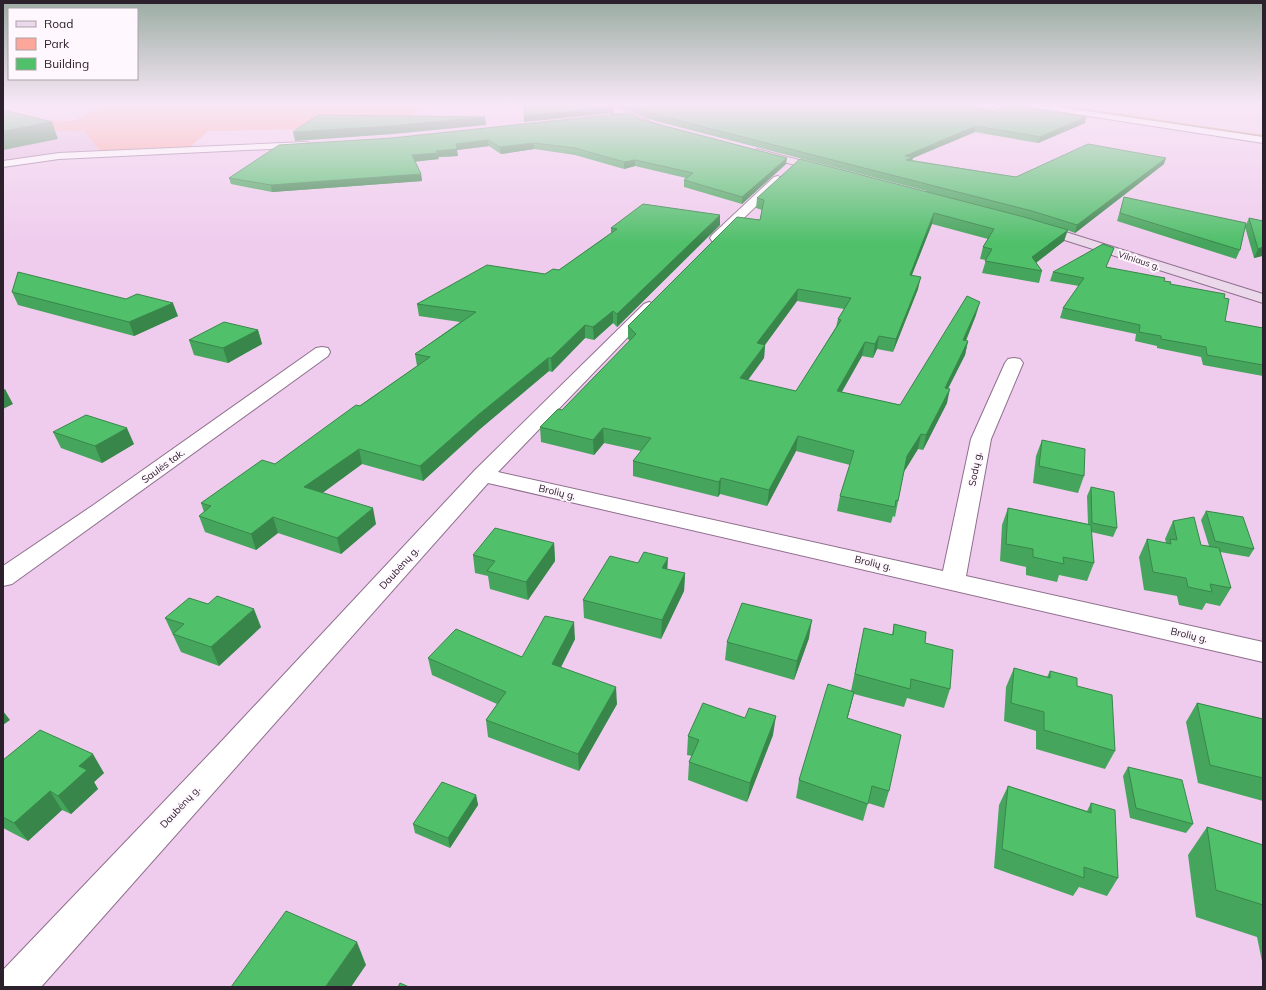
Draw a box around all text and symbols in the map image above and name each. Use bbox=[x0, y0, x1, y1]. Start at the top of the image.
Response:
legend bbox=[8, 8, 138, 80]
text: Road bbox=[44, 16, 73, 31]
text: Park bbox=[44, 36, 70, 51]
text: Building bbox=[44, 56, 89, 71]
street label: Vilniaus g. bbox=[1117, 248, 1161, 272]
street label: Saulės tak. bbox=[139, 446, 187, 486]
street label: Sodų g. bbox=[965, 451, 985, 487]
street label: Brolių g. bbox=[537, 481, 577, 503]
street label: Daubėnų g. bbox=[376, 544, 422, 592]
street label: Brolių g. bbox=[853, 552, 893, 574]
street label: Brolių g. bbox=[1169, 624, 1209, 646]
street label: Daubėnų g. bbox=[157, 783, 203, 831]

